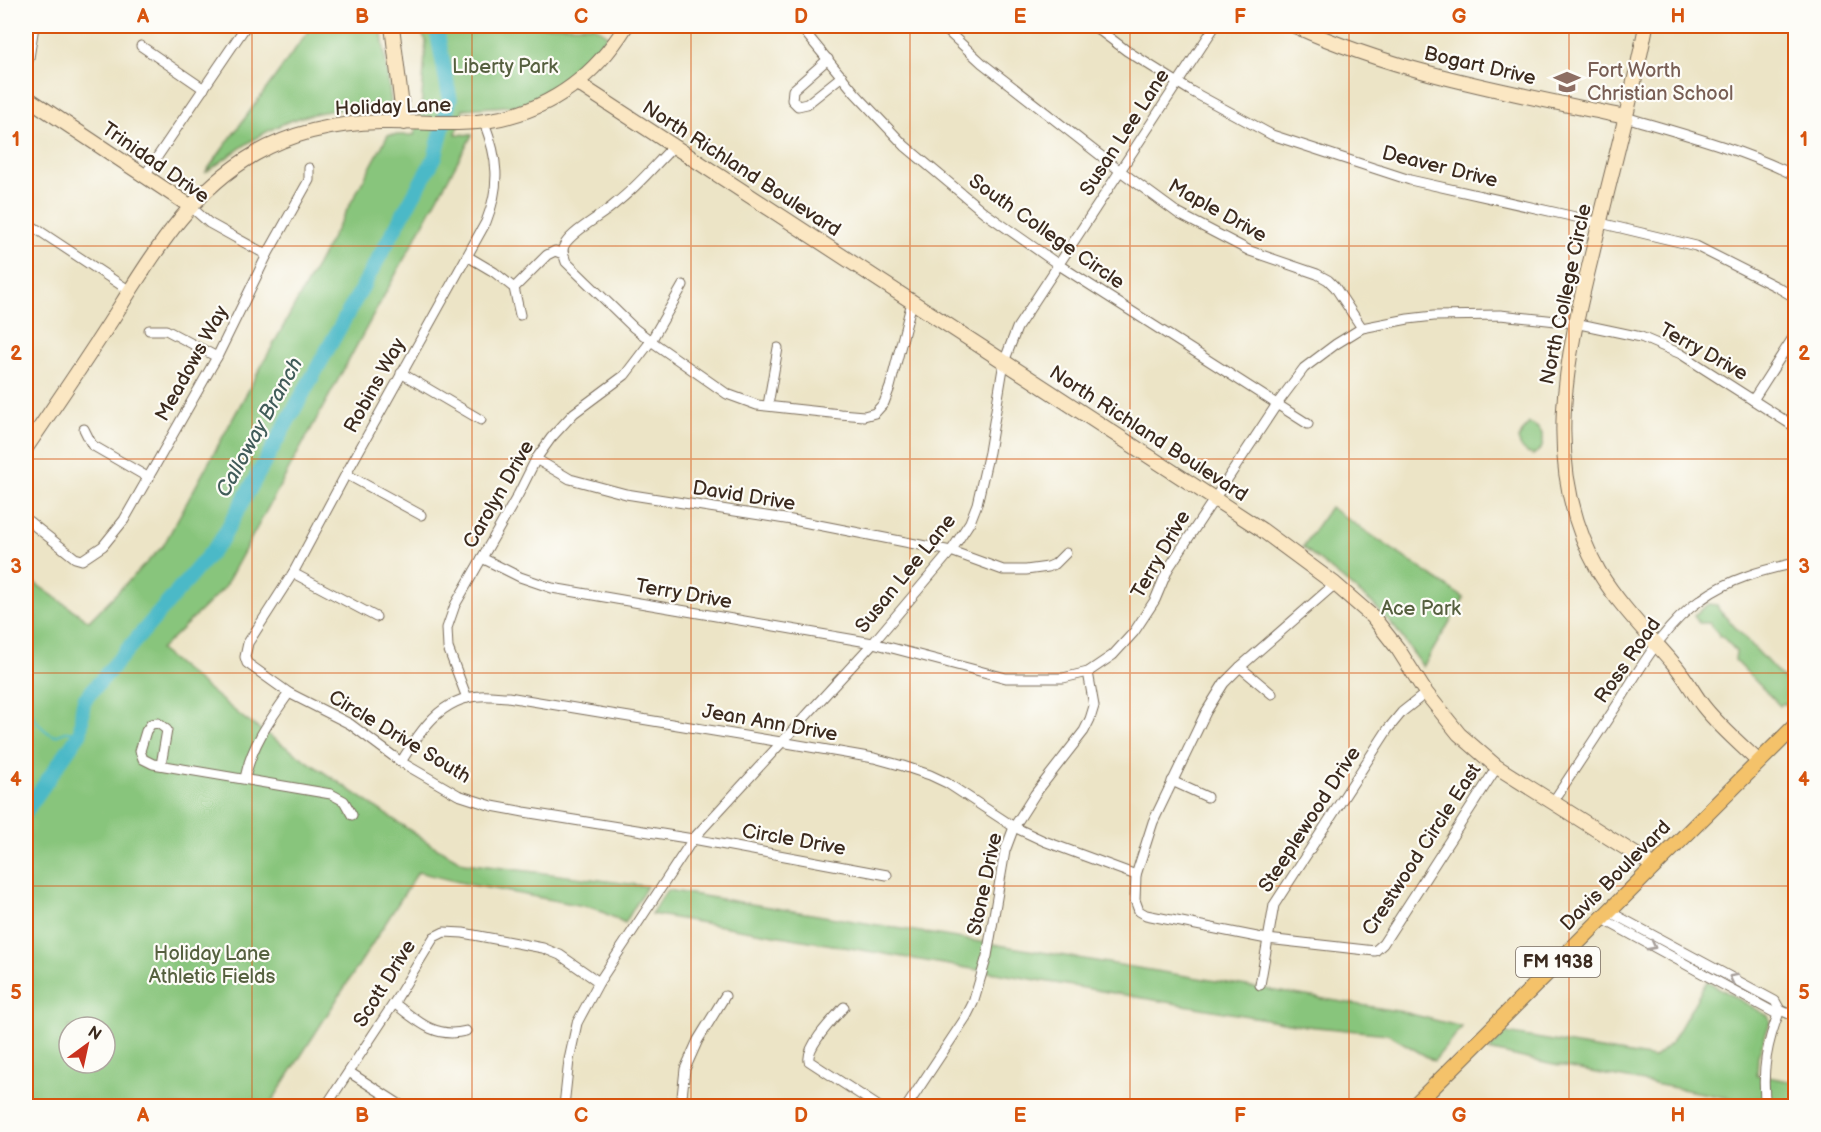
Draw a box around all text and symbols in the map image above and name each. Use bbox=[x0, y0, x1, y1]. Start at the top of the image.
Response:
text: A bbox=[136, 5, 150, 29]
text: B bbox=[355, 5, 369, 29]
text: C bbox=[574, 5, 588, 29]
text: D bbox=[794, 5, 808, 29]
text: E bbox=[1014, 5, 1027, 29]
text: F bbox=[1234, 5, 1246, 29]
text: G bbox=[1452, 5, 1467, 29]
text: H bbox=[1671, 5, 1685, 29]
street label: Bogart Drive bbox=[1422, 41, 1538, 91]
park label: Liberty Park bbox=[452, 55, 558, 79]
place label: Fort Worth Christian School bbox=[1587, 59, 1733, 106]
street label: Susan Lee Lane bbox=[1075, 64, 1175, 201]
school or university icon: Fort Worth Christian School bbox=[1552, 67, 1582, 97]
street label: Holiday Lane bbox=[334, 93, 452, 121]
street label: North Richland Boulevard bbox=[638, 96, 845, 242]
street label: Trinidad Drive bbox=[97, 117, 214, 209]
text: 1 bbox=[12, 128, 20, 152]
text: 1 bbox=[1800, 128, 1808, 152]
street label: Deaver Drive bbox=[1379, 141, 1500, 193]
street label: South College Circle bbox=[964, 169, 1129, 295]
street label: Maple Drive bbox=[1164, 174, 1271, 248]
street label: North College Circle bbox=[1535, 202, 1597, 387]
street label: Meadows Way bbox=[150, 301, 234, 426]
street label: Terry Drive bbox=[1655, 318, 1752, 386]
street label: Robins Way bbox=[339, 334, 411, 437]
text: 2 bbox=[10, 342, 22, 366]
text: 2 bbox=[1798, 342, 1810, 366]
water label: Calloway Branch bbox=[211, 353, 308, 502]
street label: North Richland Boulevard bbox=[1045, 361, 1252, 507]
street label: Carolyn Drive bbox=[458, 436, 540, 553]
street label: David Drive bbox=[691, 476, 797, 516]
street label: Terry Drive bbox=[1126, 506, 1196, 603]
street label: Susan Lee Lane bbox=[850, 509, 961, 638]
text: 3 bbox=[10, 555, 22, 579]
text: 3 bbox=[1798, 555, 1810, 579]
street label: Terry Drive bbox=[634, 574, 734, 614]
park label: Ace Park bbox=[1381, 597, 1461, 621]
street label: Ross Road bbox=[1590, 613, 1666, 708]
street label: Circle Drive South bbox=[324, 685, 475, 789]
street label: Jean Ann Drive bbox=[700, 699, 840, 747]
street label: Steeplewood Drive bbox=[1254, 742, 1366, 897]
street label: Crestwood Circle East bbox=[1357, 759, 1486, 940]
text: 4 bbox=[10, 768, 22, 792]
text: 4 bbox=[1798, 768, 1810, 792]
street label: Davis Boulevard bbox=[1556, 816, 1676, 936]
street label: Circle Drive bbox=[740, 819, 848, 861]
street label: Stone Drive bbox=[962, 830, 1008, 938]
street label: Scott Drive bbox=[349, 935, 421, 1032]
one-way arrow bbox=[1646, 939, 1657, 950]
park label: Holiday Lane Athletic Fields bbox=[149, 942, 275, 989]
road number: FM 1938 bbox=[1516, 947, 1600, 977]
one-way arrow bbox=[1729, 974, 1739, 985]
text: 5 bbox=[10, 981, 22, 1005]
text: 5 bbox=[1798, 981, 1810, 1005]
north arrow bbox=[57, 1015, 117, 1075]
text: N bbox=[84, 1022, 105, 1045]
text: A bbox=[136, 1104, 150, 1128]
text: B bbox=[355, 1104, 369, 1128]
text: C bbox=[574, 1104, 588, 1128]
text: D bbox=[794, 1104, 808, 1128]
text: E bbox=[1014, 1104, 1027, 1128]
text: F bbox=[1234, 1104, 1246, 1128]
text: G bbox=[1452, 1104, 1467, 1128]
text: H bbox=[1671, 1104, 1685, 1128]

